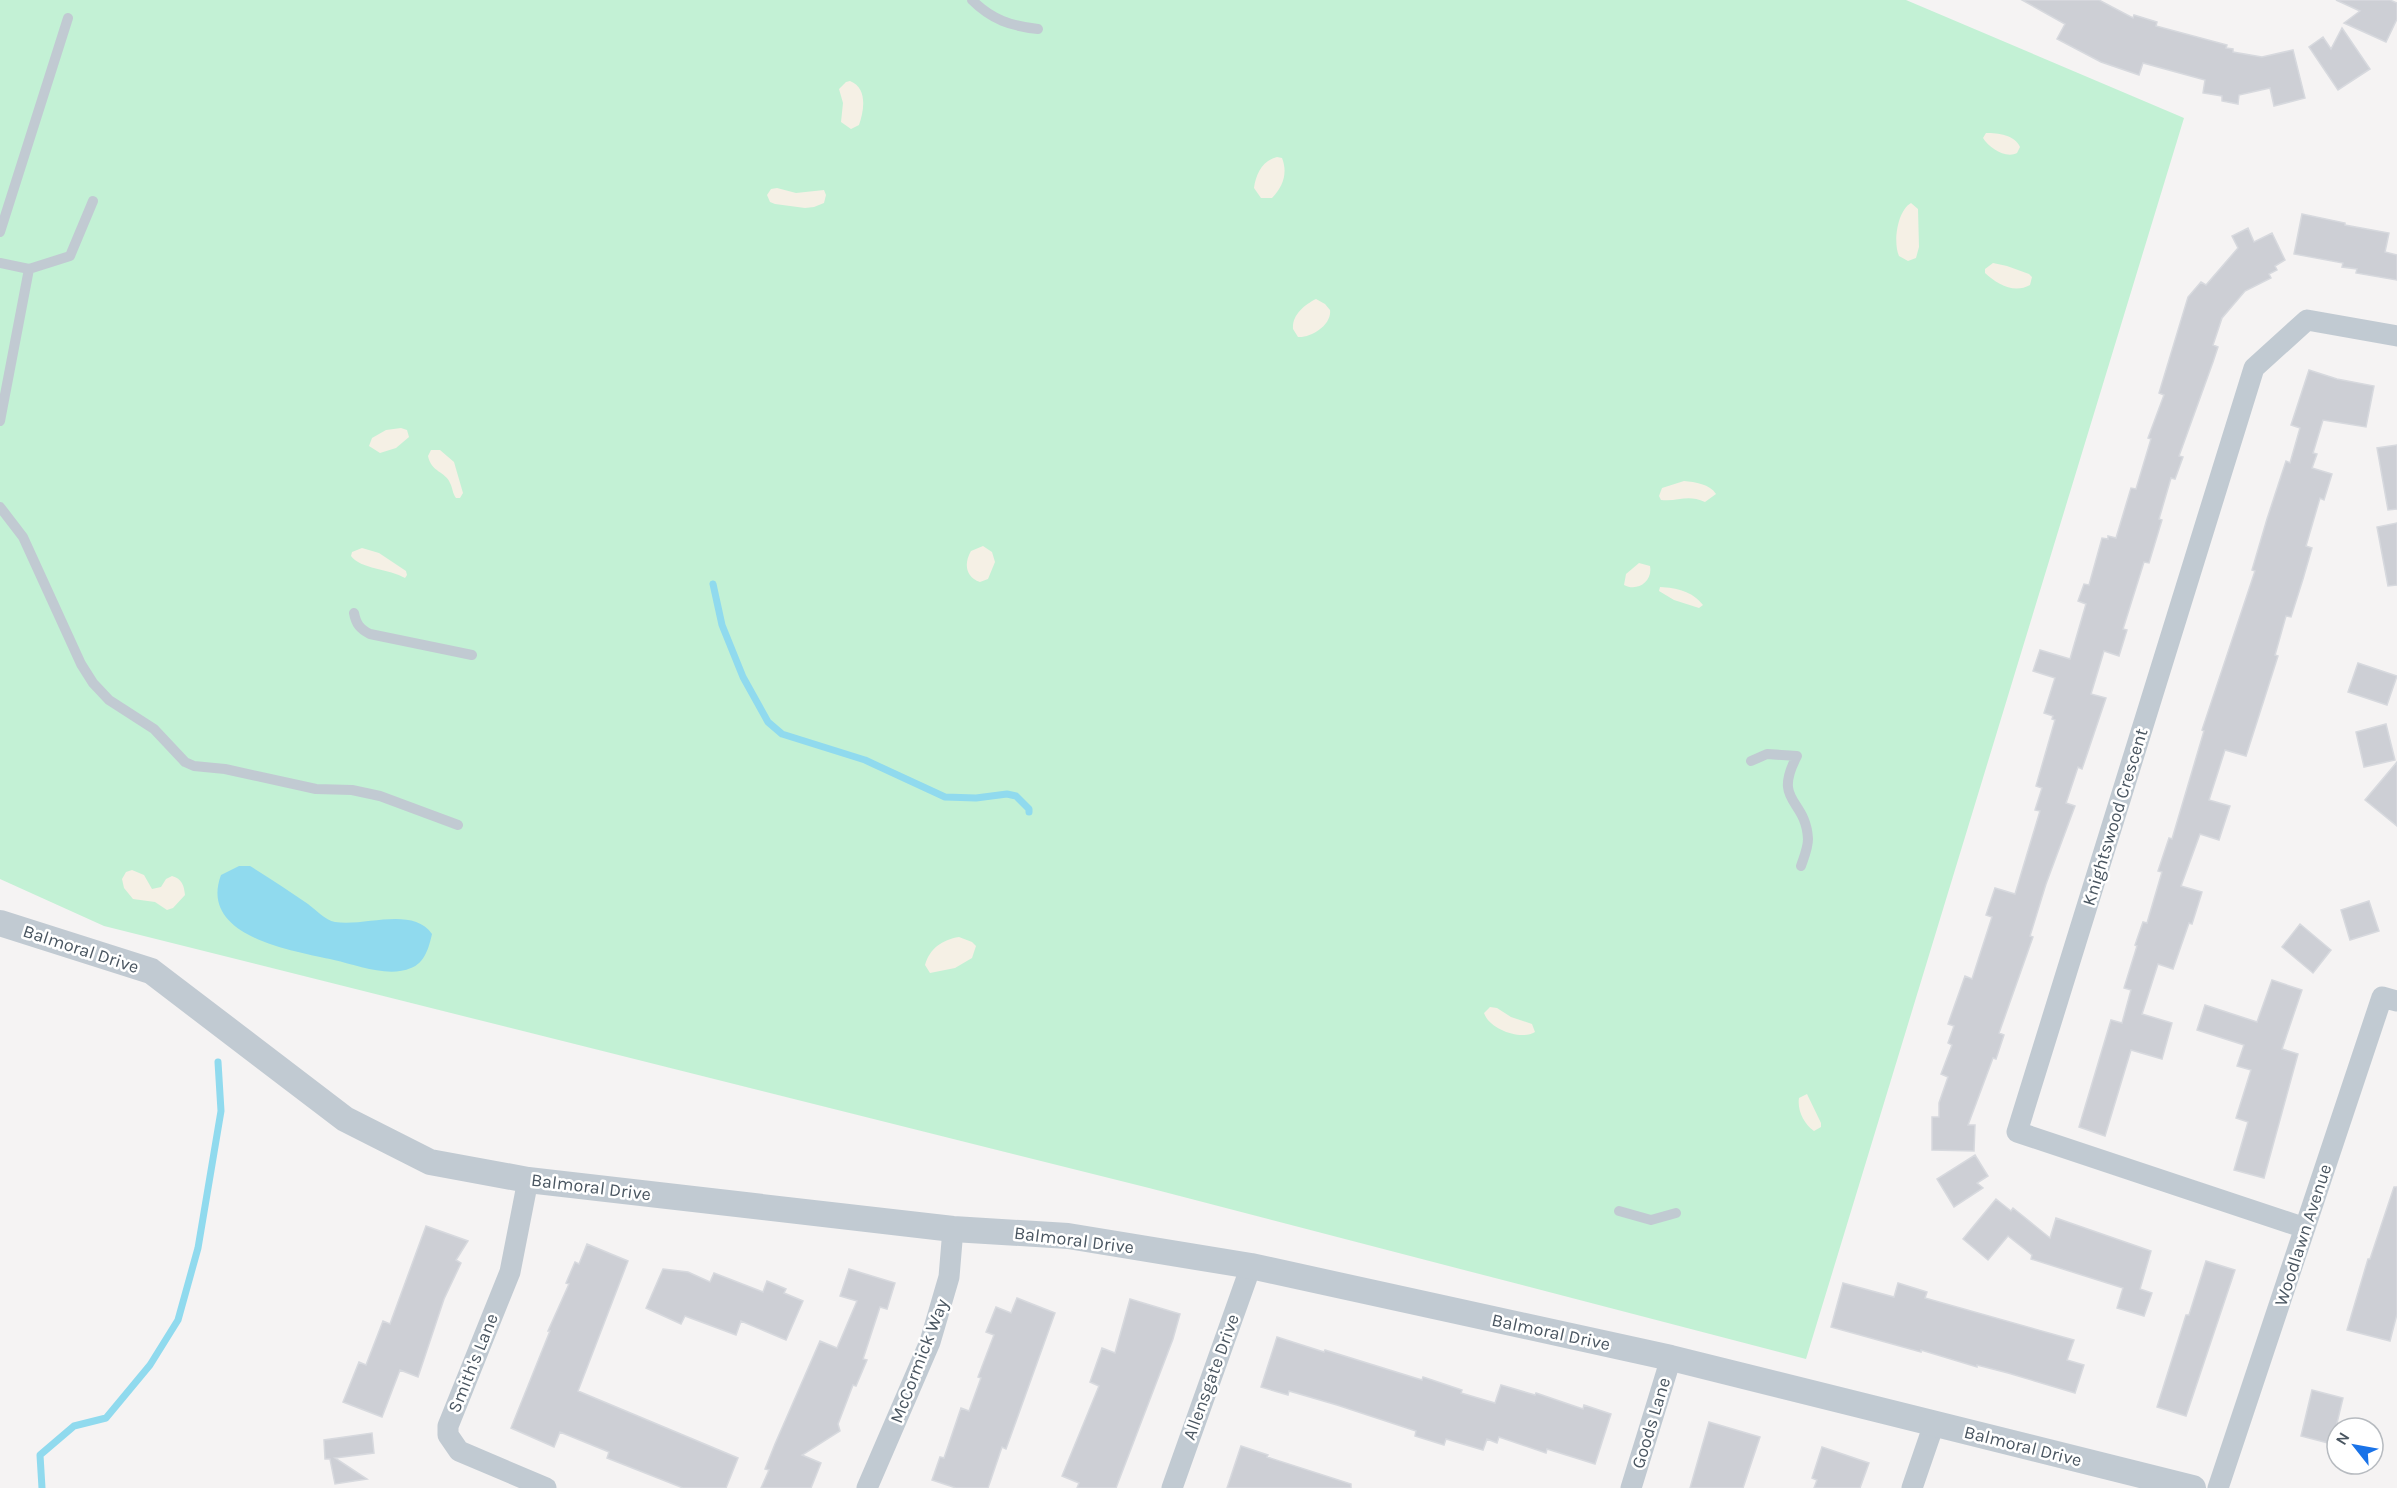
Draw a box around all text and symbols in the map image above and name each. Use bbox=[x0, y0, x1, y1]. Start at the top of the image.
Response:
street label: Knightswood Crescent bbox=[2078, 725, 2153, 908]
street label: Balmoral Drive bbox=[20, 920, 142, 978]
street label: Woodlawn Avenue bbox=[2270, 1161, 2336, 1309]
street label: Balmoral Drive bbox=[530, 1169, 652, 1205]
street label: Balmoral Drive bbox=[1013, 1222, 1135, 1258]
street label: McCormick Way bbox=[885, 1295, 953, 1426]
street label: Balmoral Drive bbox=[1490, 1309, 1612, 1355]
street label: Smith's Lane bbox=[443, 1310, 503, 1416]
street label: Allensgate Drive bbox=[1178, 1311, 1244, 1443]
street label: Goods Lane bbox=[1627, 1375, 1675, 1471]
north arrow bbox=[2325, 1416, 2385, 1476]
street label: Balmoral Drive bbox=[1962, 1421, 2084, 1471]
text: N bbox=[2331, 1429, 2354, 1448]

